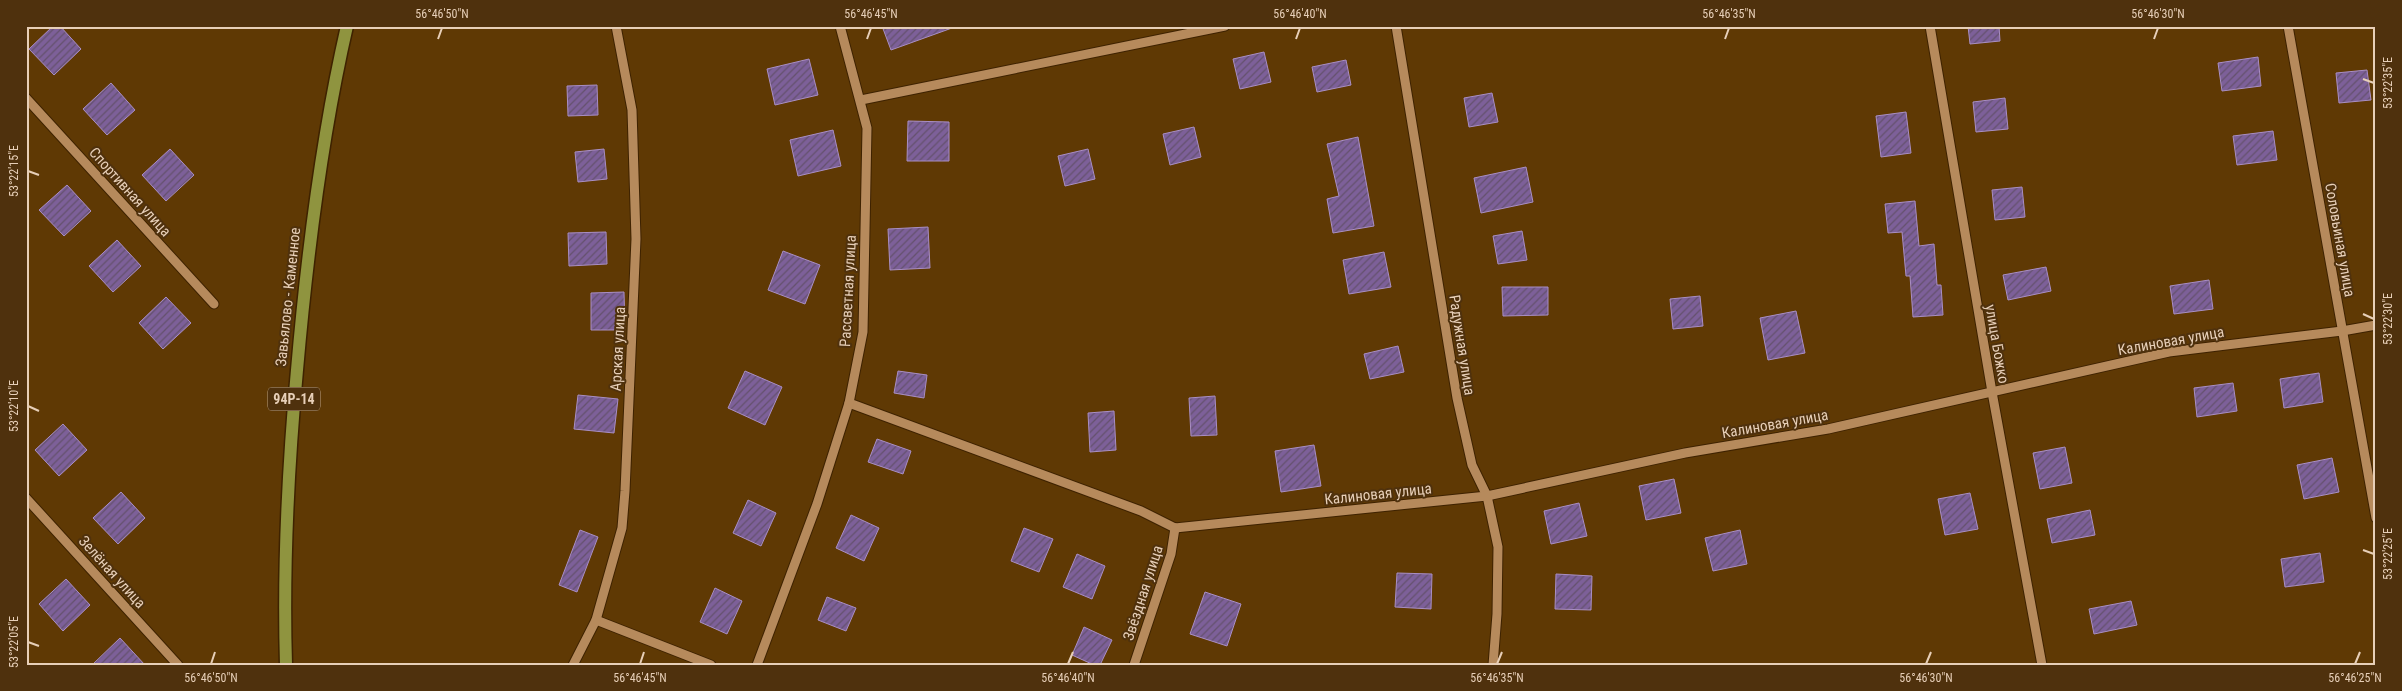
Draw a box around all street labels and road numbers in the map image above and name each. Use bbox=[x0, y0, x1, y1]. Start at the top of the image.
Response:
street label: Спортивная улица bbox=[85, 144, 175, 240]
street label: Соловьиная улица bbox=[2321, 182, 2359, 298]
street label: Завьялово - Каменное bbox=[272, 226, 304, 368]
street label: Рассветная улица bbox=[836, 235, 860, 347]
street label: Радужная улица bbox=[1445, 293, 1479, 397]
street label: улица Божко bbox=[1981, 303, 2013, 385]
street label: Арская улица bbox=[607, 306, 629, 392]
street label: Калиновая улица bbox=[2116, 323, 2226, 359]
road number: 94Р-14 bbox=[268, 388, 320, 410]
street label: Калиновая улица bbox=[1720, 406, 1830, 442]
street label: Калиновая улица bbox=[1323, 479, 1433, 509]
street label: Зелёная улица bbox=[75, 532, 149, 612]
street label: Звёздная улица bbox=[1119, 543, 1167, 643]

